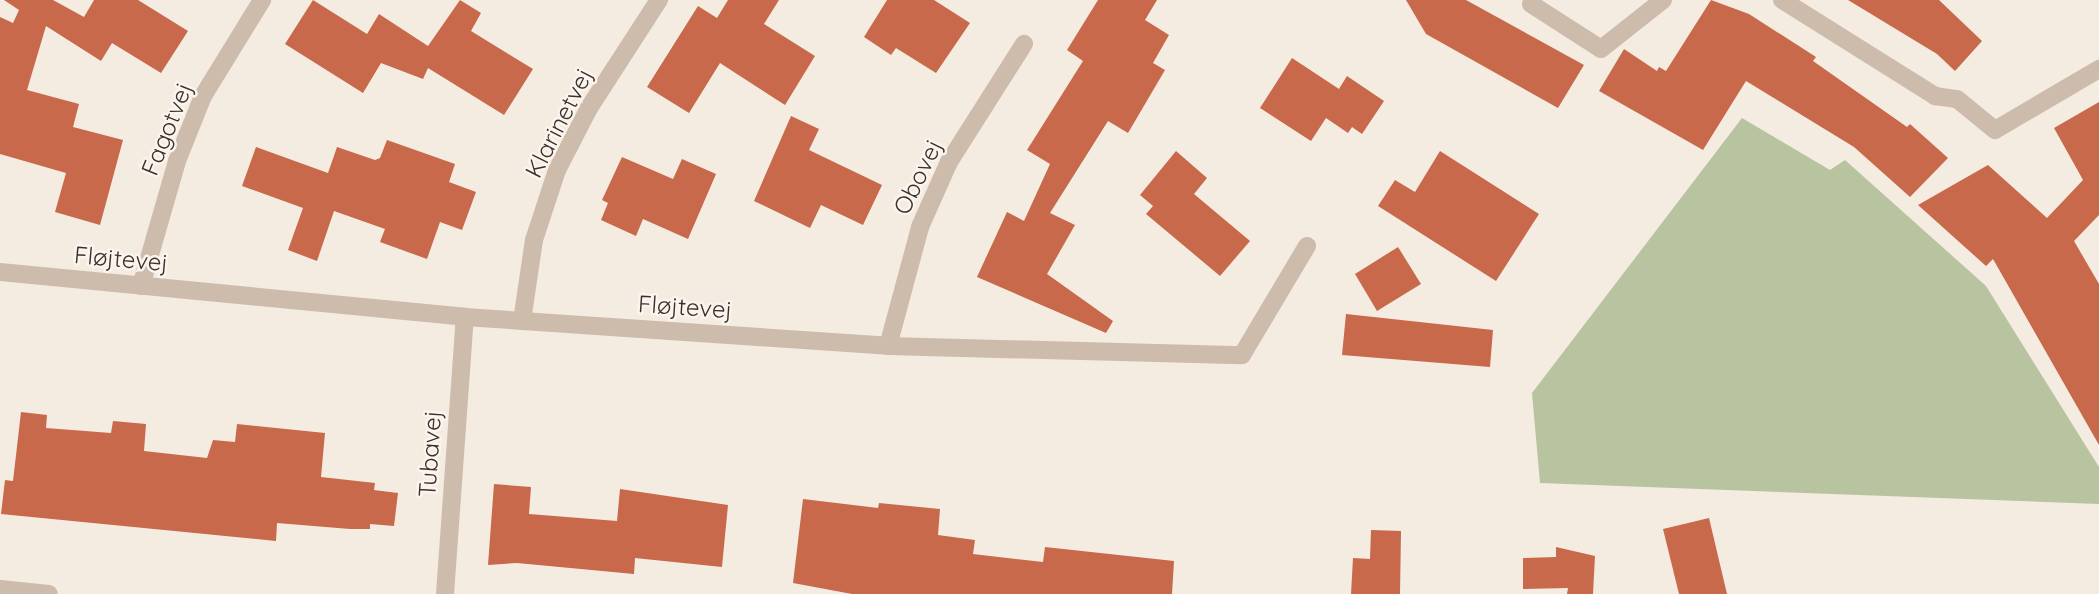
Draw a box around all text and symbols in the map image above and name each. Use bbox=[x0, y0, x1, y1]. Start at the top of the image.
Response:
street label: Klarinetvej bbox=[519, 64, 599, 182]
street label: Fagotvej bbox=[135, 78, 199, 180]
street label: Obovej bbox=[888, 135, 948, 219]
street label: Fløjtevej bbox=[73, 241, 169, 277]
street label: Fløjtevej bbox=[637, 289, 733, 325]
street label: Tubavej bbox=[413, 410, 447, 498]

